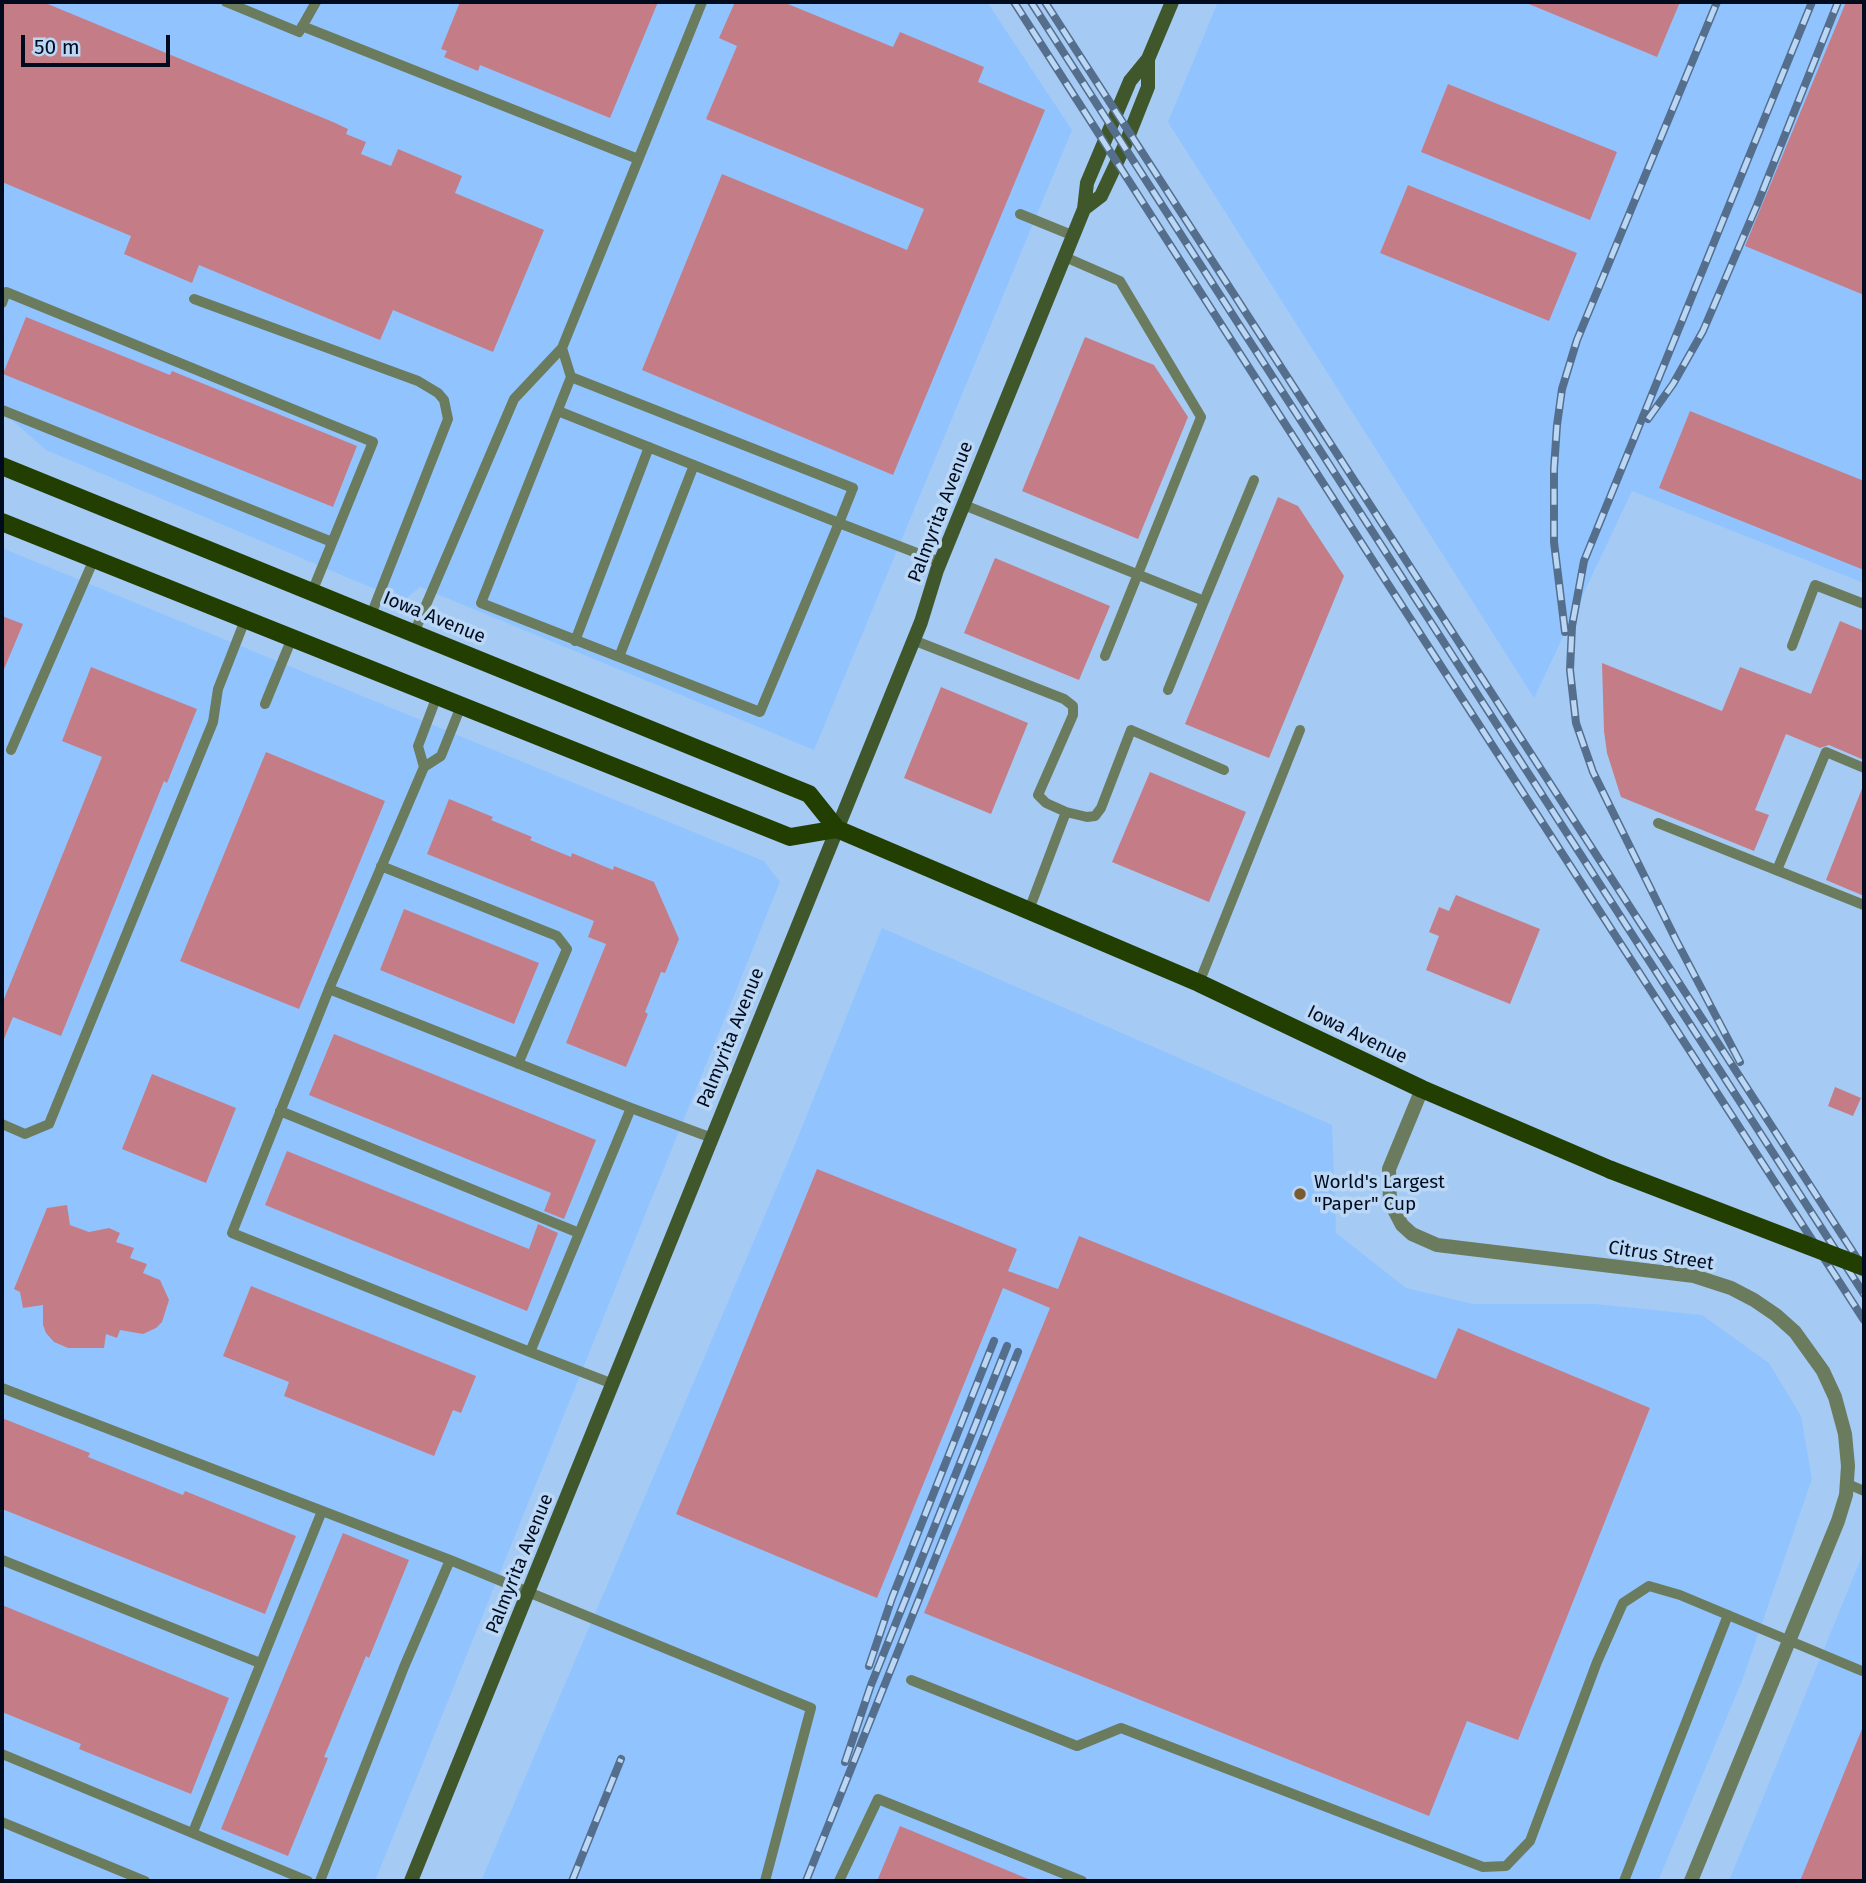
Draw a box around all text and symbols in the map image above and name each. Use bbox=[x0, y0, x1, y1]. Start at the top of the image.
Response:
scale bar bbox=[24, 21, 173, 65]
text: 50 m bbox=[34, 34, 80, 60]
street label: Palmyrita Avenue bbox=[904, 438, 978, 586]
street label: Iowa Avenue bbox=[379, 587, 489, 649]
street label: Palmyrita Avenue bbox=[693, 965, 769, 1111]
street label: Iowa Avenue bbox=[1303, 1001, 1411, 1069]
place label: World's Largest "Paper" Cup bbox=[1314, 1172, 1445, 1216]
marker: World's Largest "Paper" Cup bbox=[1292, 1186, 1308, 1202]
street label: Citrus Street bbox=[1607, 1236, 1715, 1276]
street label: Palmyrita Avenue bbox=[482, 1491, 558, 1637]

